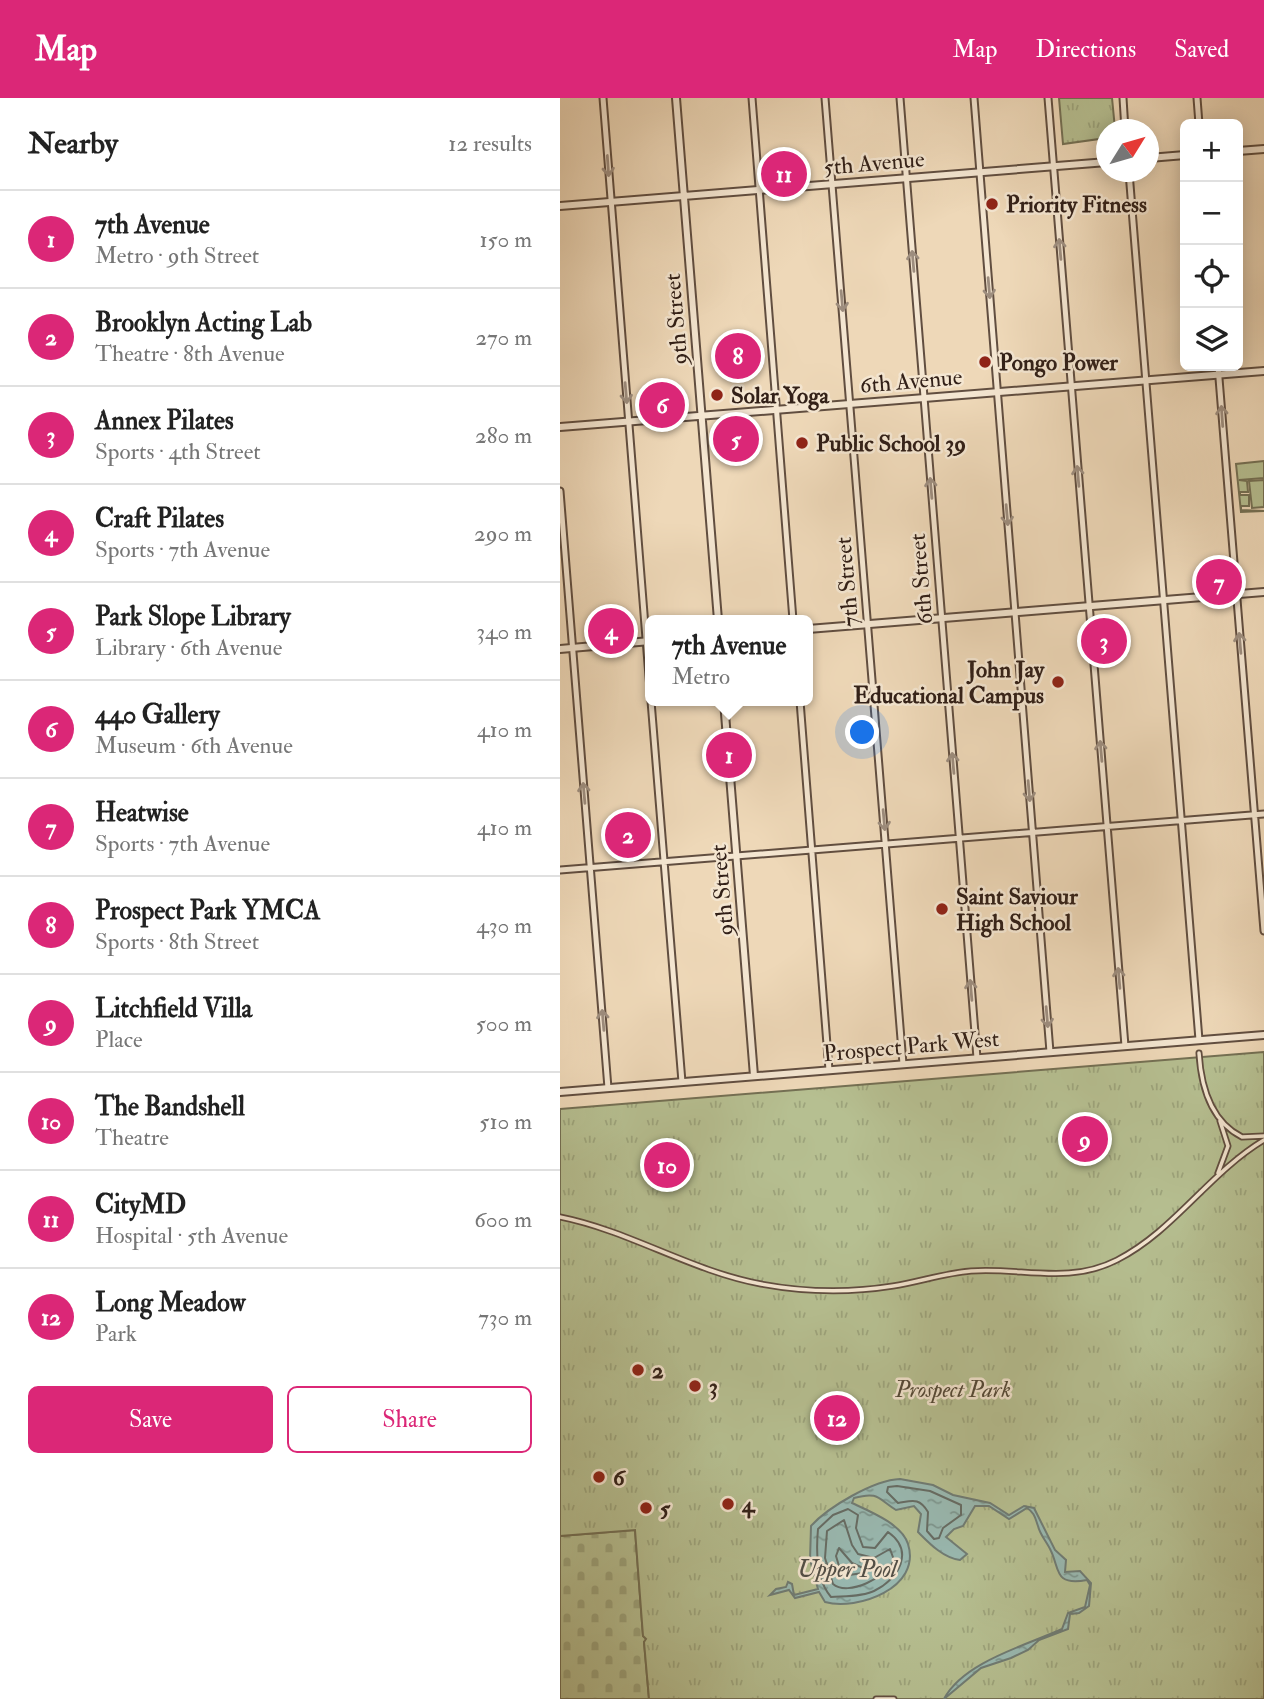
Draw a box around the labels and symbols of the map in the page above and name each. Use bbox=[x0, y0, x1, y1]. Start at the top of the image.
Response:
north arrow bbox=[1096, 119, 1159, 182]
street label: 5th Avenue bbox=[822, 144, 926, 182]
pin: 11 bbox=[761, 148, 807, 200]
one-way arrow bbox=[602, 154, 615, 177]
place label: Priority Fitness bbox=[1006, 190, 1147, 220]
marker: Priority Fitness bbox=[984, 196, 1000, 212]
one-way arrow bbox=[1053, 238, 1066, 261]
one-way arrow bbox=[906, 250, 919, 273]
street label: 9th Street bbox=[658, 272, 695, 368]
one-way arrow bbox=[983, 276, 996, 299]
one-way arrow bbox=[836, 289, 849, 311]
pin: 8 bbox=[715, 330, 761, 382]
place label: Pongo Power bbox=[999, 348, 1118, 378]
marker: Pongo Power bbox=[977, 354, 993, 370]
street label: 6th Avenue bbox=[859, 362, 964, 400]
pin: 6 bbox=[639, 379, 685, 431]
one-way arrow bbox=[620, 381, 633, 404]
place label: Solar Yoga bbox=[731, 381, 830, 411]
marker: Solar Yoga bbox=[709, 387, 725, 403]
one-way arrow bbox=[1215, 405, 1228, 428]
pin: 5 bbox=[713, 413, 759, 465]
place label: Public School 39 bbox=[816, 429, 966, 458]
marker: Public School 39 bbox=[794, 435, 810, 451]
one-way arrow bbox=[1071, 465, 1084, 488]
one-way arrow bbox=[924, 477, 937, 499]
one-way arrow bbox=[1001, 503, 1014, 526]
street label: 6th Street bbox=[903, 532, 939, 626]
street label: 7th Street bbox=[829, 536, 865, 628]
pin: 7 bbox=[1196, 556, 1242, 608]
pin: 4 bbox=[588, 605, 634, 657]
pin: 3 bbox=[1081, 615, 1127, 667]
one-way arrow bbox=[1233, 632, 1246, 655]
place label: John Jay Educational Campus bbox=[854, 655, 1045, 711]
marker: John Jay Educational Campus bbox=[1050, 674, 1066, 690]
your location bbox=[845, 715, 879, 749]
pin: 1 bbox=[706, 729, 752, 781]
one-way arrow bbox=[1094, 741, 1107, 763]
one-way arrow bbox=[946, 752, 959, 775]
one-way arrow bbox=[1023, 779, 1036, 801]
one-way arrow bbox=[577, 782, 590, 805]
pin: 2 bbox=[605, 809, 651, 861]
one-way arrow bbox=[878, 809, 891, 831]
street label: 9th Street bbox=[704, 843, 741, 939]
place label: Saint Saviour High School bbox=[956, 882, 1078, 938]
marker: Saint Saviour High School bbox=[934, 901, 950, 917]
one-way arrow bbox=[1112, 967, 1125, 990]
one-way arrow bbox=[964, 979, 977, 1002]
one-way arrow bbox=[1041, 1006, 1054, 1028]
one-way arrow bbox=[596, 1009, 609, 1032]
street label: Prospect Park West bbox=[822, 1024, 1000, 1069]
pin: 9 bbox=[1062, 1113, 1108, 1165]
pin: 10 bbox=[644, 1139, 690, 1191]
place label: 2 bbox=[652, 1356, 664, 1385]
marker: 2 bbox=[630, 1362, 646, 1378]
place label: 3 bbox=[709, 1372, 718, 1401]
park label: Prospect Park bbox=[894, 1375, 1011, 1404]
marker: 3 bbox=[687, 1378, 703, 1394]
pin: 12 bbox=[814, 1392, 860, 1444]
place label: 6 bbox=[613, 1463, 627, 1492]
marker: 6 bbox=[591, 1469, 607, 1485]
place label: 4 bbox=[741, 1490, 756, 1519]
place label: 5 bbox=[660, 1494, 671, 1523]
marker: 4 bbox=[720, 1496, 736, 1512]
marker: 5 bbox=[638, 1500, 654, 1516]
water label: Upper Pool bbox=[797, 1554, 899, 1585]

